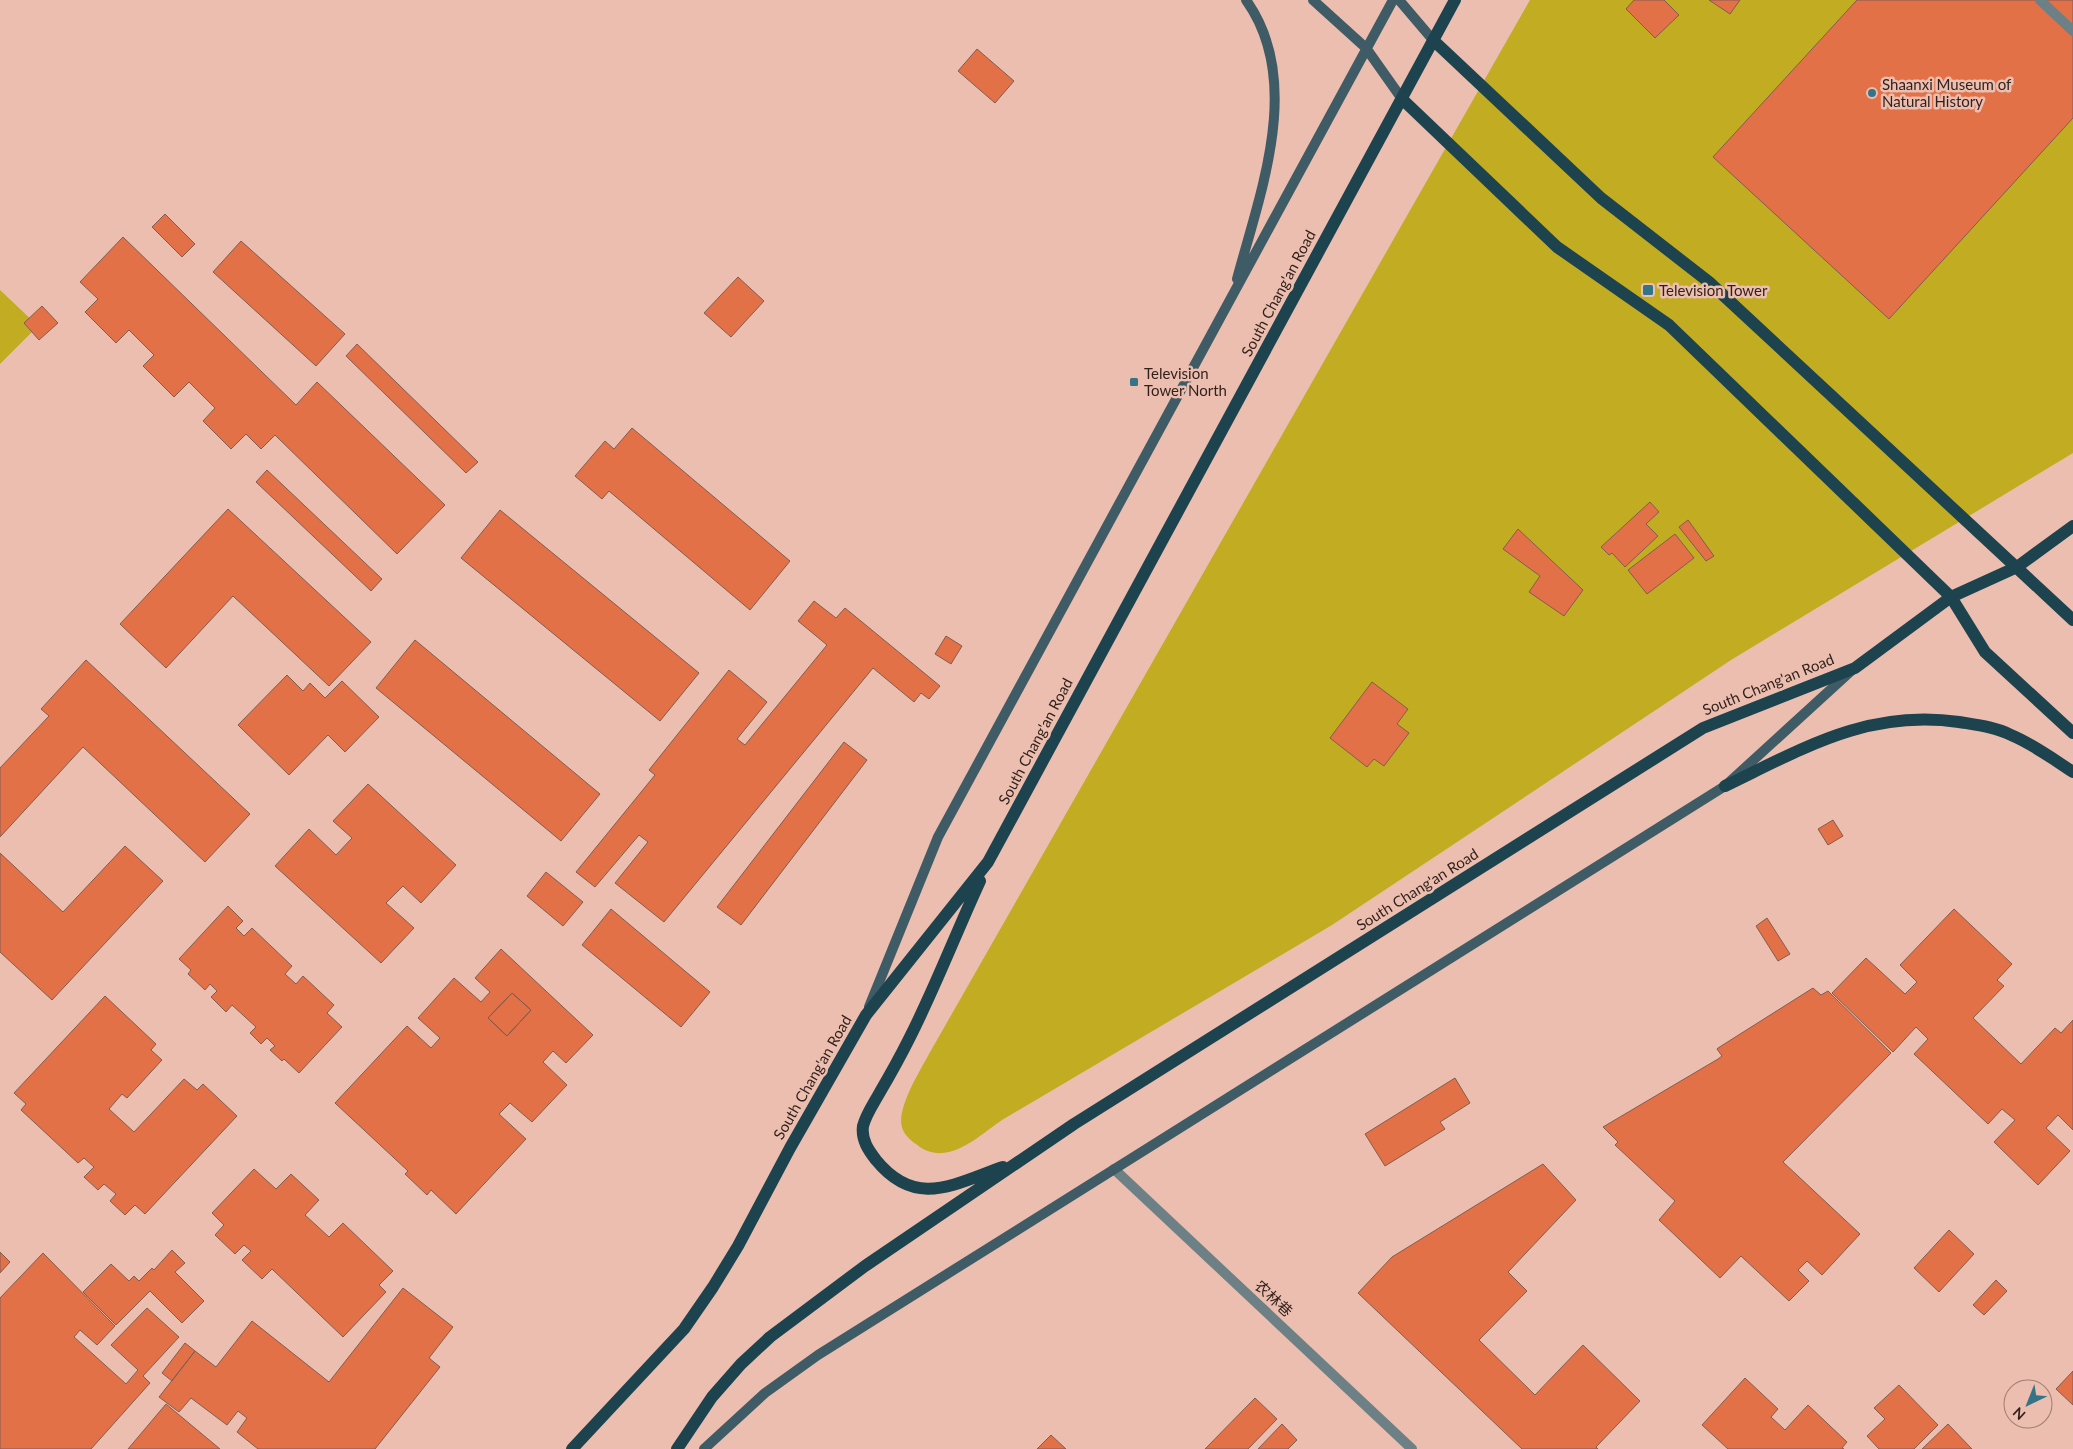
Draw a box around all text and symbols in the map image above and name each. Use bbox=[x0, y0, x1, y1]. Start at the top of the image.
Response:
place label: Shaanxi Museum of Natural History bbox=[1882, 75, 2012, 110]
marker: Shaanxi Museum of Natural History bbox=[1866, 87, 1878, 99]
street label: South Chang'an Road bbox=[1237, 227, 1319, 359]
place label: Television Tower bbox=[1659, 281, 1768, 299]
marker: Television Tower bbox=[1641, 283, 1655, 297]
place label: Television Tower North bbox=[1144, 364, 1227, 399]
marker: Television Tower North bbox=[1128, 376, 1140, 388]
street label: South Chang'an Road bbox=[1700, 649, 1836, 719]
street label: South Chang'an Road bbox=[994, 675, 1076, 807]
street label: South Chang'an Road bbox=[1353, 844, 1481, 934]
street label: South Chang'an Road bbox=[769, 1012, 855, 1142]
street label: 农林巷 bbox=[1251, 1276, 1297, 1320]
north arrow bbox=[2003, 1379, 2053, 1429]
text: N bbox=[2009, 1404, 2029, 1424]

